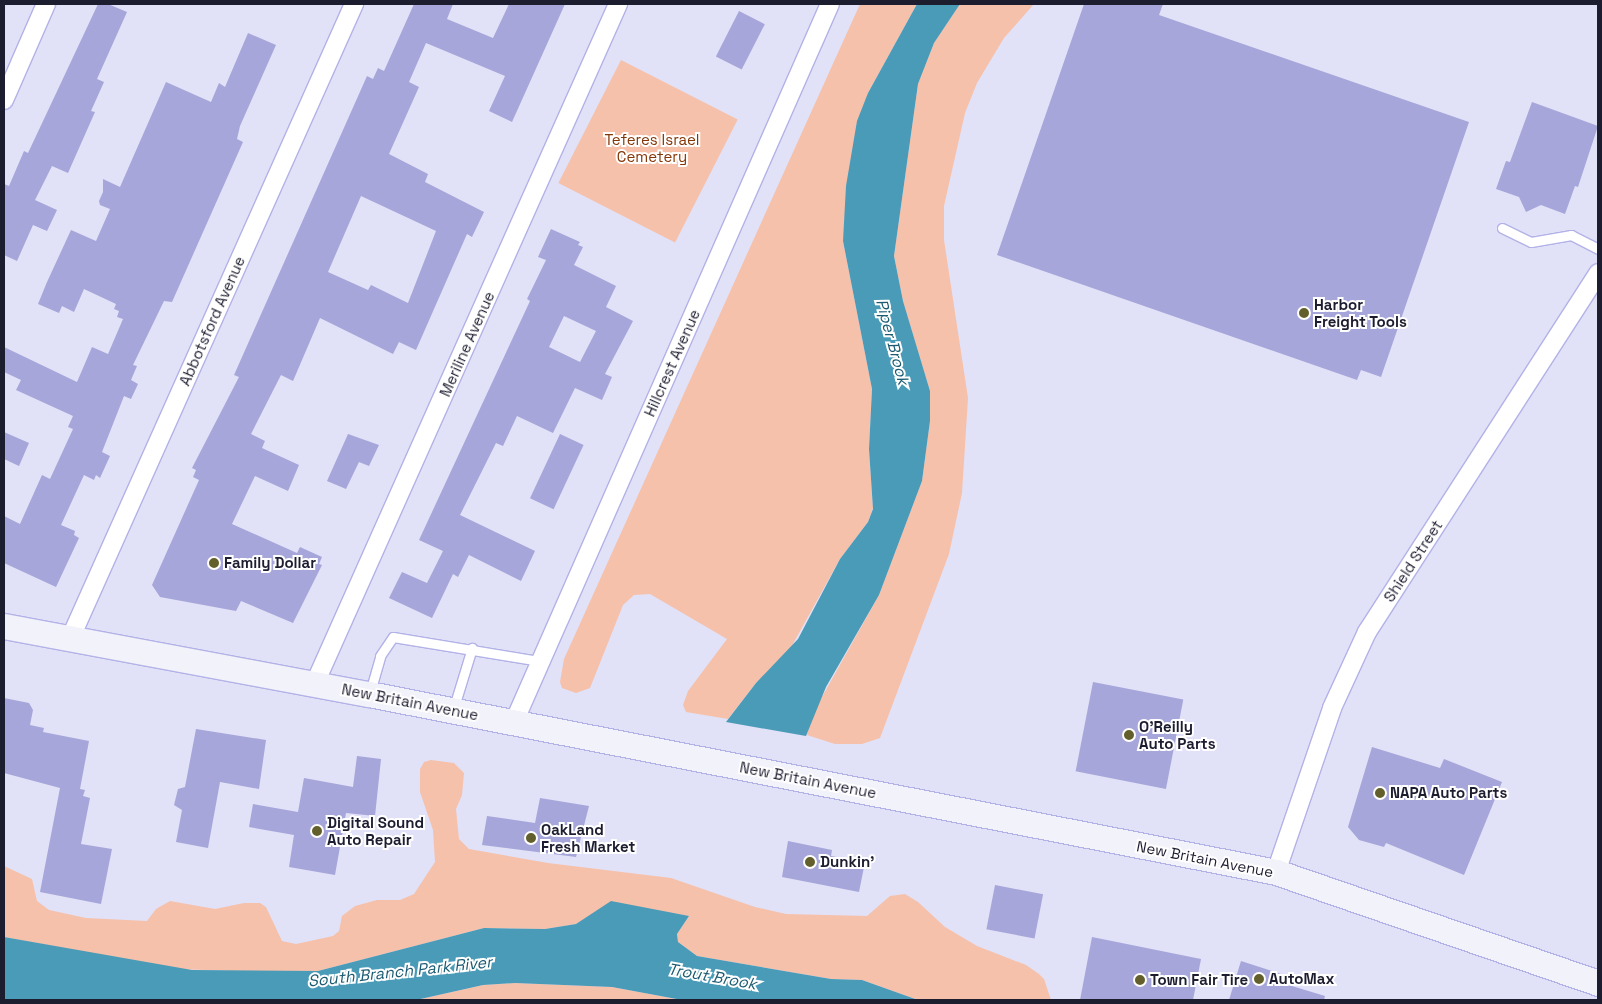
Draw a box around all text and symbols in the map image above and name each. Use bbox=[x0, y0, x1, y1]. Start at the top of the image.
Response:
park label: Teferes Israel Cemetery bbox=[604, 130, 700, 165]
street label: Abbotsford Avenue bbox=[175, 253, 249, 389]
street label: Meriline Avenue bbox=[436, 289, 498, 399]
place label: Harbor Freight Tools bbox=[1314, 295, 1407, 330]
water label: Piper Brook bbox=[871, 297, 913, 387]
street label: Hillcrest Avenue bbox=[640, 307, 704, 419]
marker: Harbor Freight Tools bbox=[1298, 307, 1310, 319]
street label: Shield Street bbox=[1380, 517, 1446, 605]
place label: Family Dollar bbox=[224, 554, 316, 572]
marker: Family Dollar bbox=[208, 557, 220, 569]
street label: New Britain Avenue bbox=[340, 680, 480, 724]
place label: O'Reilly Auto Parts bbox=[1139, 717, 1216, 752]
marker: O'Reilly Auto Parts bbox=[1123, 729, 1135, 741]
street label: New Britain Avenue bbox=[738, 758, 878, 802]
place label: NAPA Auto Parts bbox=[1390, 784, 1508, 802]
marker: NAPA Auto Parts bbox=[1374, 787, 1386, 799]
place label: Digital Sound Auto Repair bbox=[327, 813, 424, 848]
place label: OakLand Fresh Market bbox=[541, 820, 635, 855]
marker: Digital Sound Auto Repair bbox=[311, 825, 323, 837]
marker: OakLand Fresh Market bbox=[525, 832, 537, 844]
street label: New Britain Avenue bbox=[1135, 837, 1275, 881]
place label: Dunkin' bbox=[820, 853, 874, 871]
marker: Dunkin' bbox=[804, 856, 816, 868]
water label: South Branch Park River bbox=[307, 953, 493, 991]
water label: Trout Brook bbox=[666, 960, 758, 994]
place label: AutoMax bbox=[1269, 970, 1334, 988]
place label: Town Fair Tire bbox=[1150, 971, 1249, 989]
marker: AutoMax bbox=[1253, 973, 1265, 985]
marker: Town Fair Tire bbox=[1134, 974, 1146, 986]

